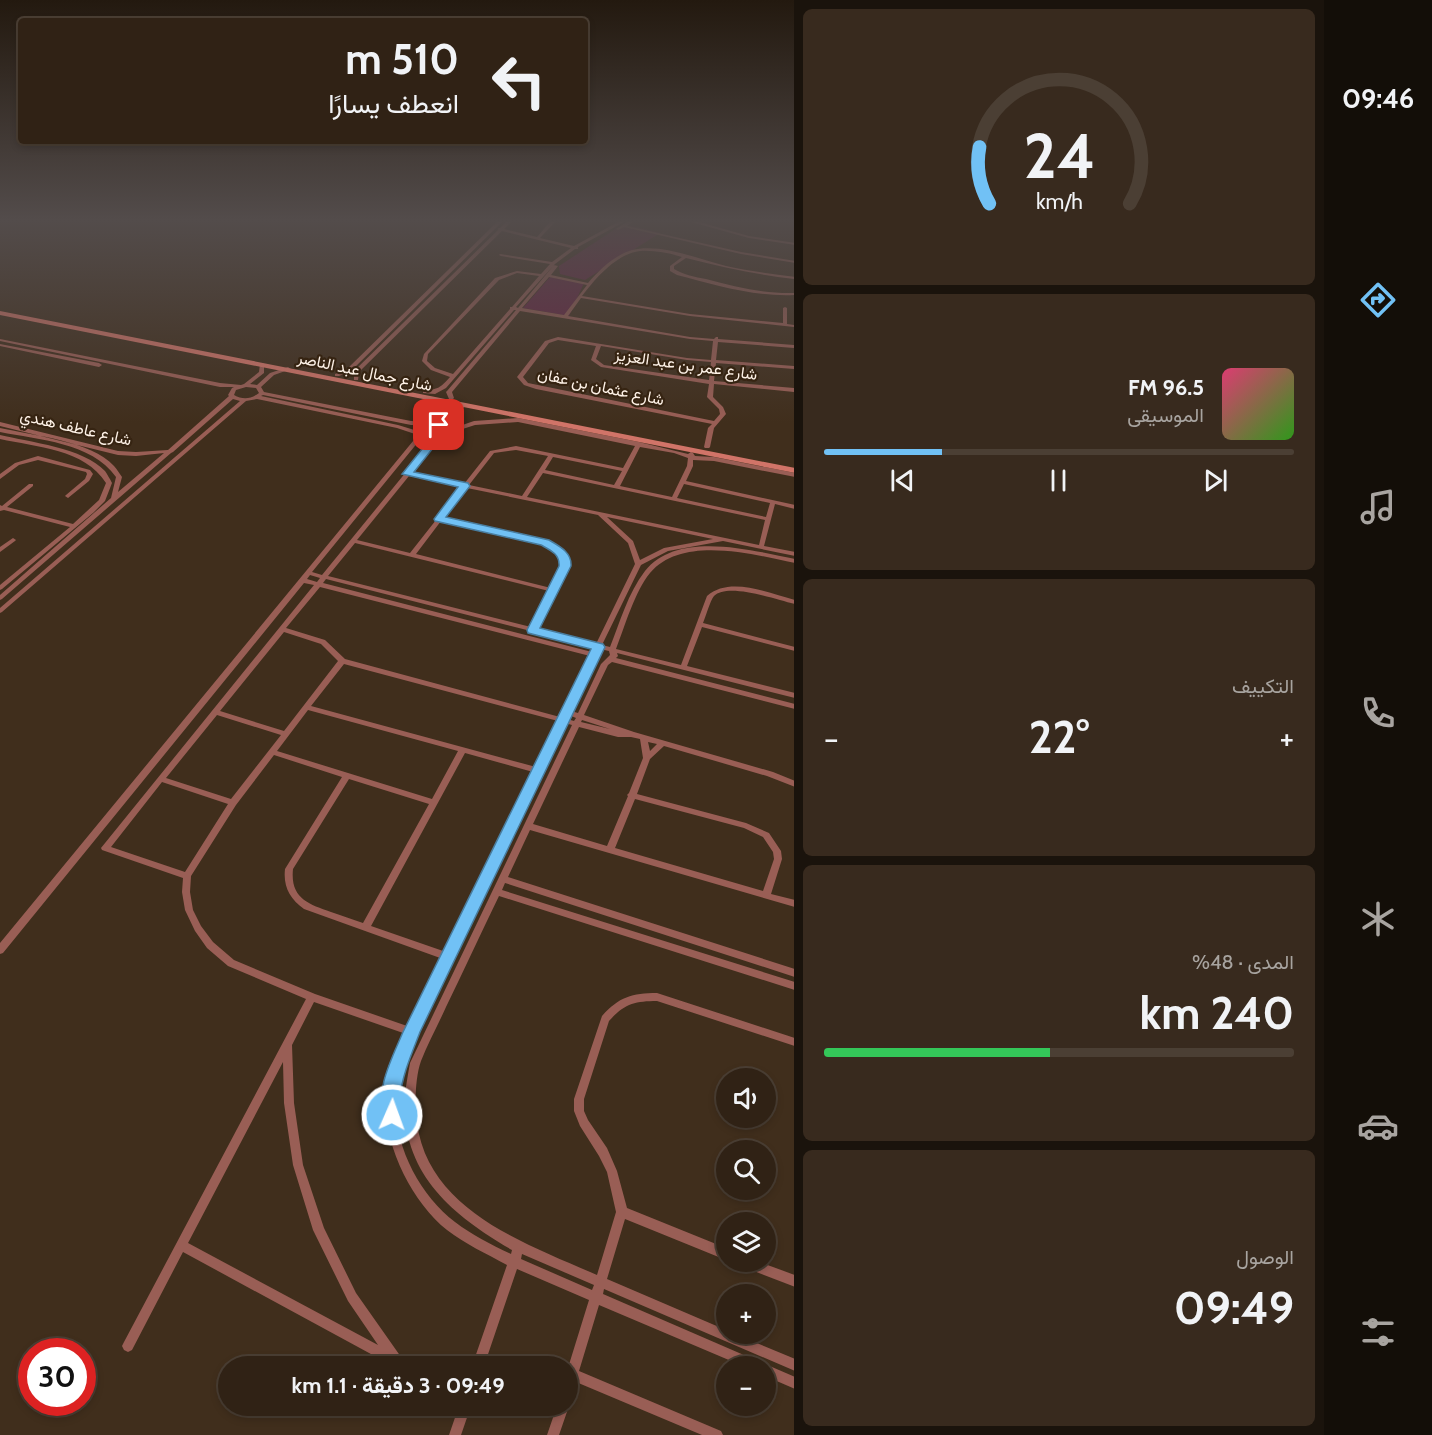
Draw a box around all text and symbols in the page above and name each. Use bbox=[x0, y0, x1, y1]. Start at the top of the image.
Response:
text: 510 m bbox=[345, 33, 459, 85]
icon: left bbox=[480, 42, 558, 120]
text: 09:46 bbox=[1342, 82, 1414, 115]
text: انعطف يسارًا bbox=[328, 87, 459, 120]
text: 24 bbox=[1023, 118, 1095, 194]
text: km/h bbox=[1036, 188, 1082, 214]
icon: directions bbox=[1357, 279, 1399, 321]
street label: شارع عمر بن عبد العزيز bbox=[612, 345, 759, 386]
street label: شارع جمال عبد الناصر bbox=[294, 348, 434, 397]
street label: شارع عثمان بن عفان bbox=[535, 364, 666, 411]
text: 96.5 FM bbox=[1128, 374, 1204, 401]
pin bbox=[413, 399, 464, 450]
text: الموسيقى bbox=[1127, 403, 1204, 427]
street label: شارع عاطف هندي bbox=[18, 405, 133, 453]
icon: arrive bbox=[422, 408, 455, 441]
icon: previous bbox=[886, 464, 919, 497]
icon: pause bbox=[1042, 464, 1075, 497]
icon: next bbox=[1199, 464, 1232, 497]
icon: music bbox=[1357, 486, 1399, 528]
text: التكييف bbox=[1232, 674, 1294, 698]
icon: phone bbox=[1357, 692, 1399, 734]
text: 22° bbox=[1029, 710, 1089, 764]
text: − bbox=[824, 718, 839, 758]
text: + bbox=[1279, 718, 1294, 758]
icon: climate bbox=[1357, 898, 1399, 940]
text: المدى · 48% bbox=[1192, 950, 1294, 974]
text: 240 km bbox=[1139, 986, 1294, 1040]
map controls bbox=[716, 1068, 776, 1416]
button: sound bbox=[716, 1068, 776, 1128]
position arrow bbox=[360, 1083, 424, 1147]
icon: car bbox=[1357, 1105, 1399, 1147]
button: search bbox=[716, 1140, 776, 1200]
button: layers bbox=[716, 1212, 776, 1272]
text: الوصول bbox=[1236, 1245, 1294, 1269]
text: 09:49 bbox=[1174, 1281, 1294, 1335]
button: + bbox=[716, 1284, 776, 1344]
icon: filters bbox=[1357, 1311, 1399, 1353]
speed limit sign: 30 bbox=[18, 1338, 96, 1416]
button: − bbox=[716, 1356, 776, 1416]
text: 09:49 · 3 دقيقة · 1.1 km bbox=[292, 1372, 505, 1399]

